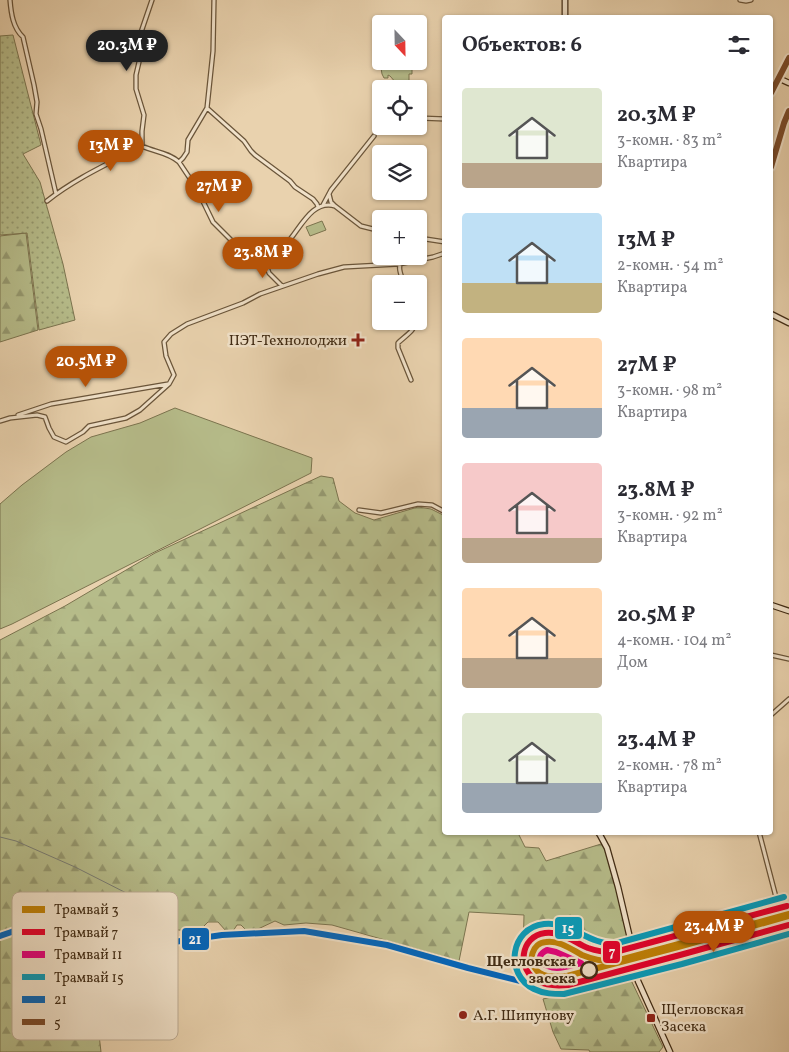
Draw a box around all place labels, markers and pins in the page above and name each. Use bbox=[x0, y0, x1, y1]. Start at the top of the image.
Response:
pin: 20.3M ₽ bbox=[81, 30, 173, 72]
pin: 13M ₽ bbox=[76, 130, 146, 172]
pin: 27M ₽ bbox=[184, 170, 254, 213]
pin: 23.8M ₽ bbox=[217, 236, 309, 279]
place label: ПЭТ-Технолоджи bbox=[229, 331, 347, 352]
marker: ПЭТ-Технолоджи bbox=[351, 333, 365, 347]
pin: 20.5M ₽ bbox=[40, 346, 132, 388]
pin: 23.4M ₽ bbox=[668, 910, 760, 953]
place label: Щегловская засека bbox=[486, 952, 576, 990]
marker: Щегловская засека bbox=[580, 961, 598, 979]
place label: Щегловская Засека bbox=[661, 1000, 744, 1038]
place label: А.Г. Шипунову bbox=[473, 1006, 574, 1027]
marker: А.Г. Шипунову bbox=[457, 1009, 469, 1021]
marker: Щегловская Засека bbox=[645, 1012, 657, 1024]

